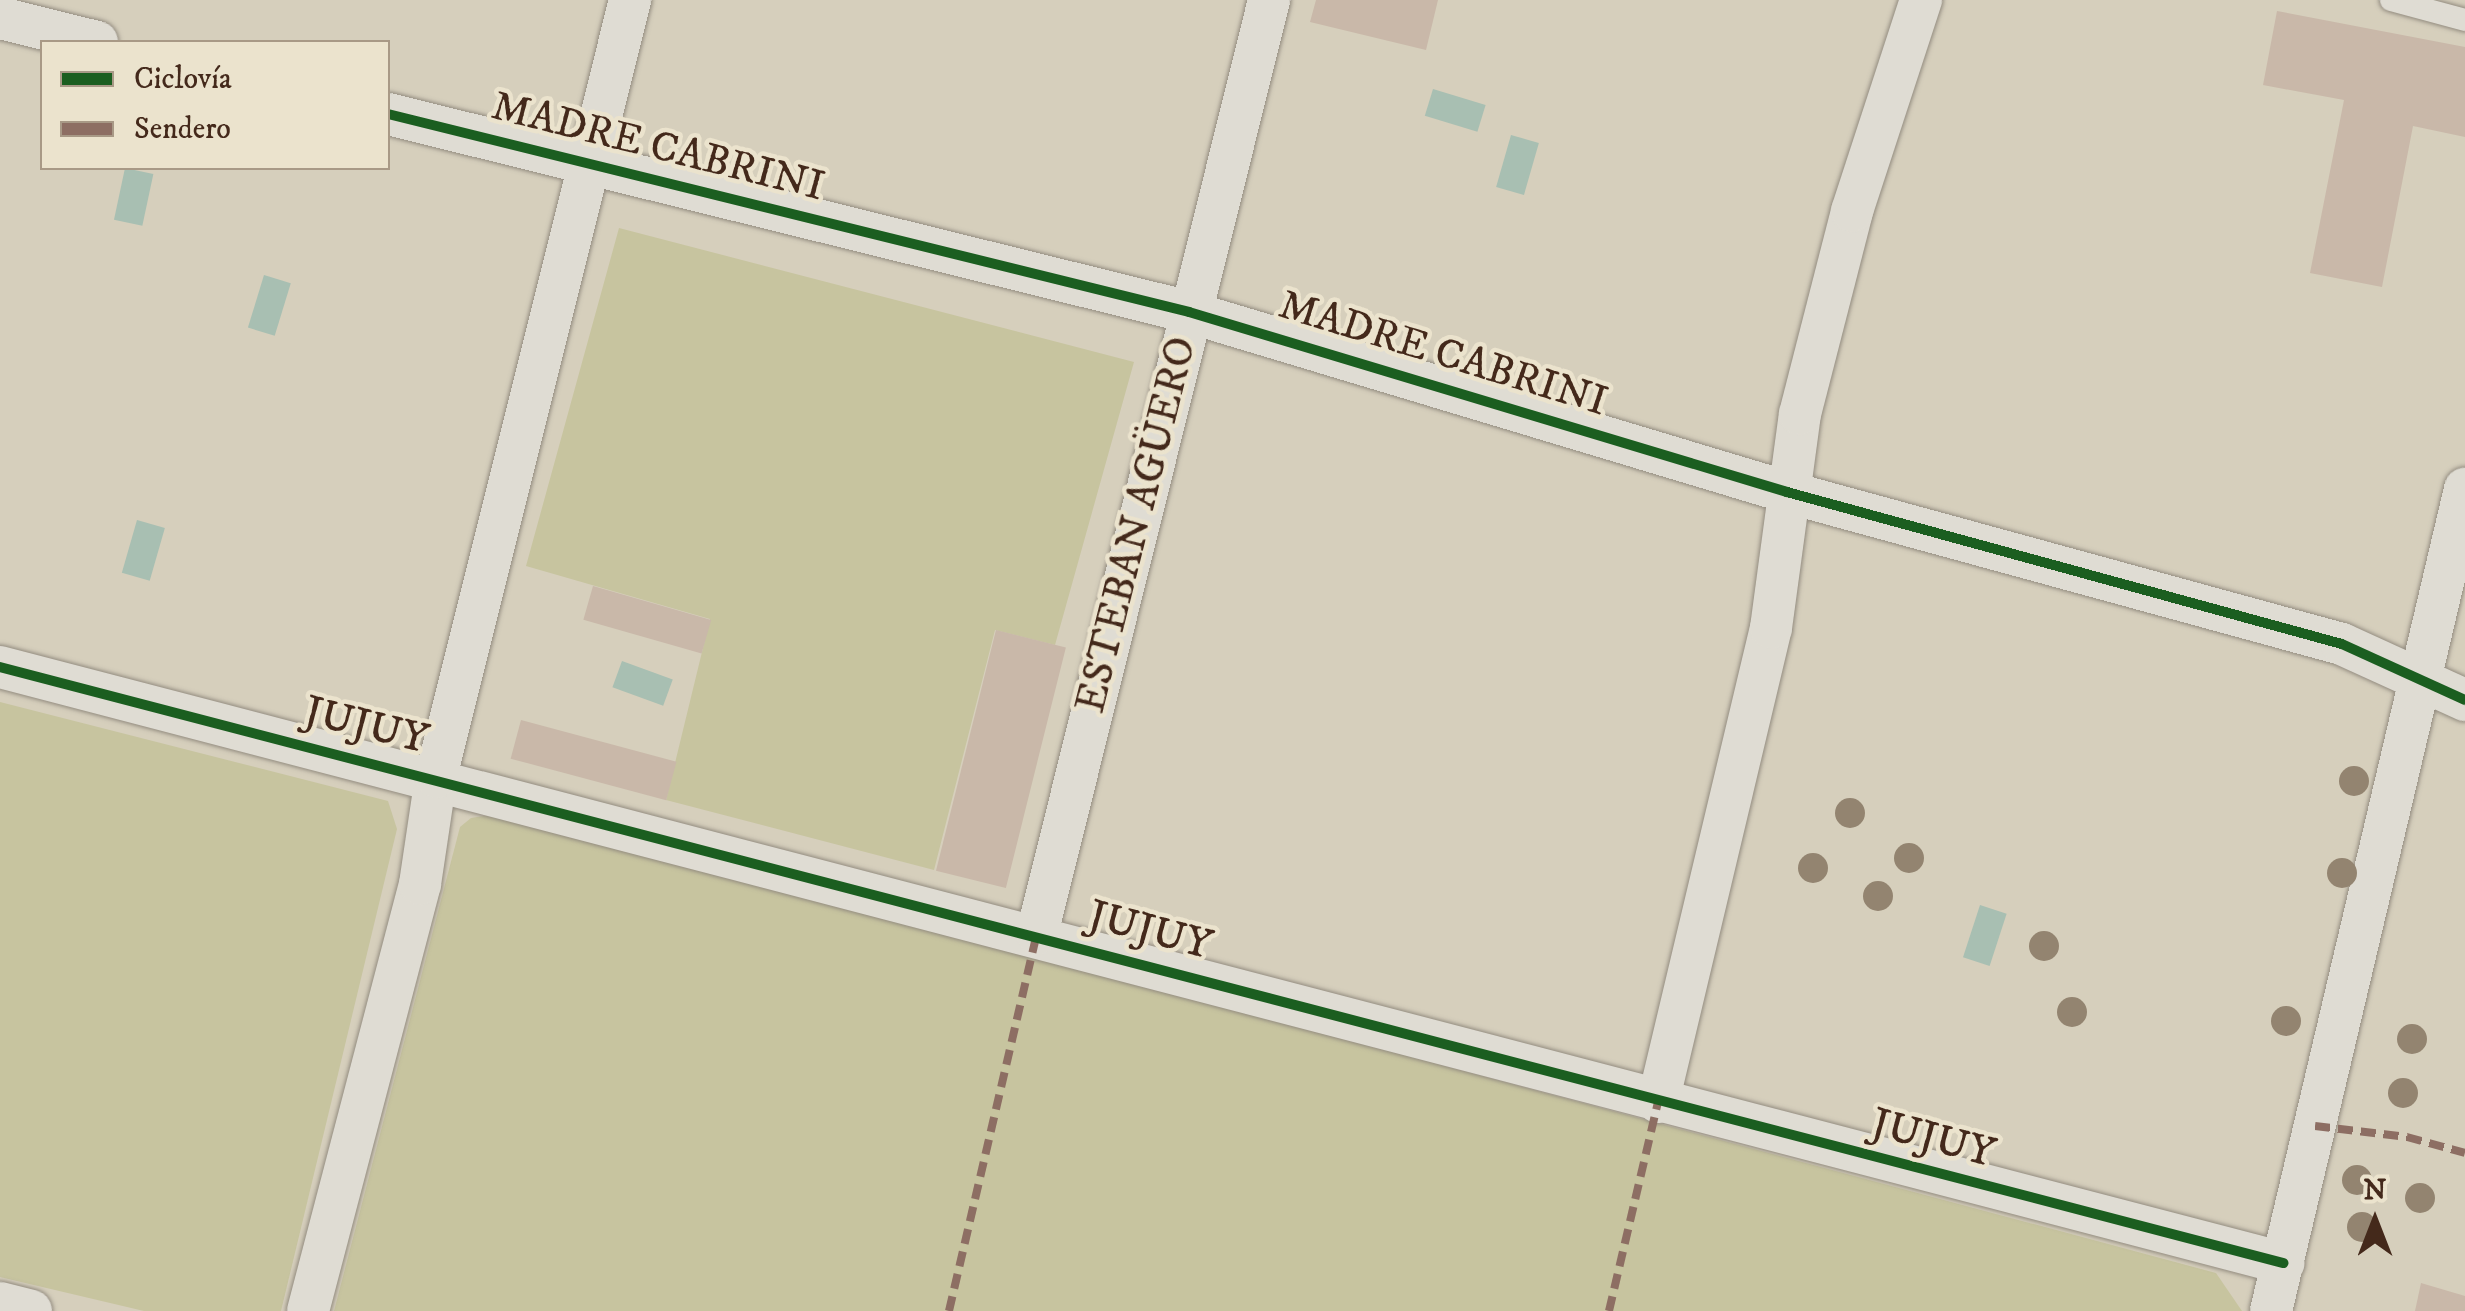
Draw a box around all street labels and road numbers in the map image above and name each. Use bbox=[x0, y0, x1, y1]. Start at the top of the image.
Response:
street label: MADRE CABRINI bbox=[487, 81, 829, 213]
street label: MADRE CABRINI bbox=[1273, 280, 1613, 428]
street label: ESTEBAN AGÜERO bbox=[1066, 332, 1208, 718]
street label: JUJUY bbox=[299, 686, 433, 766]
street label: JUJUY bbox=[1083, 890, 1217, 972]
street label: JUJUY bbox=[1866, 1098, 2000, 1180]

